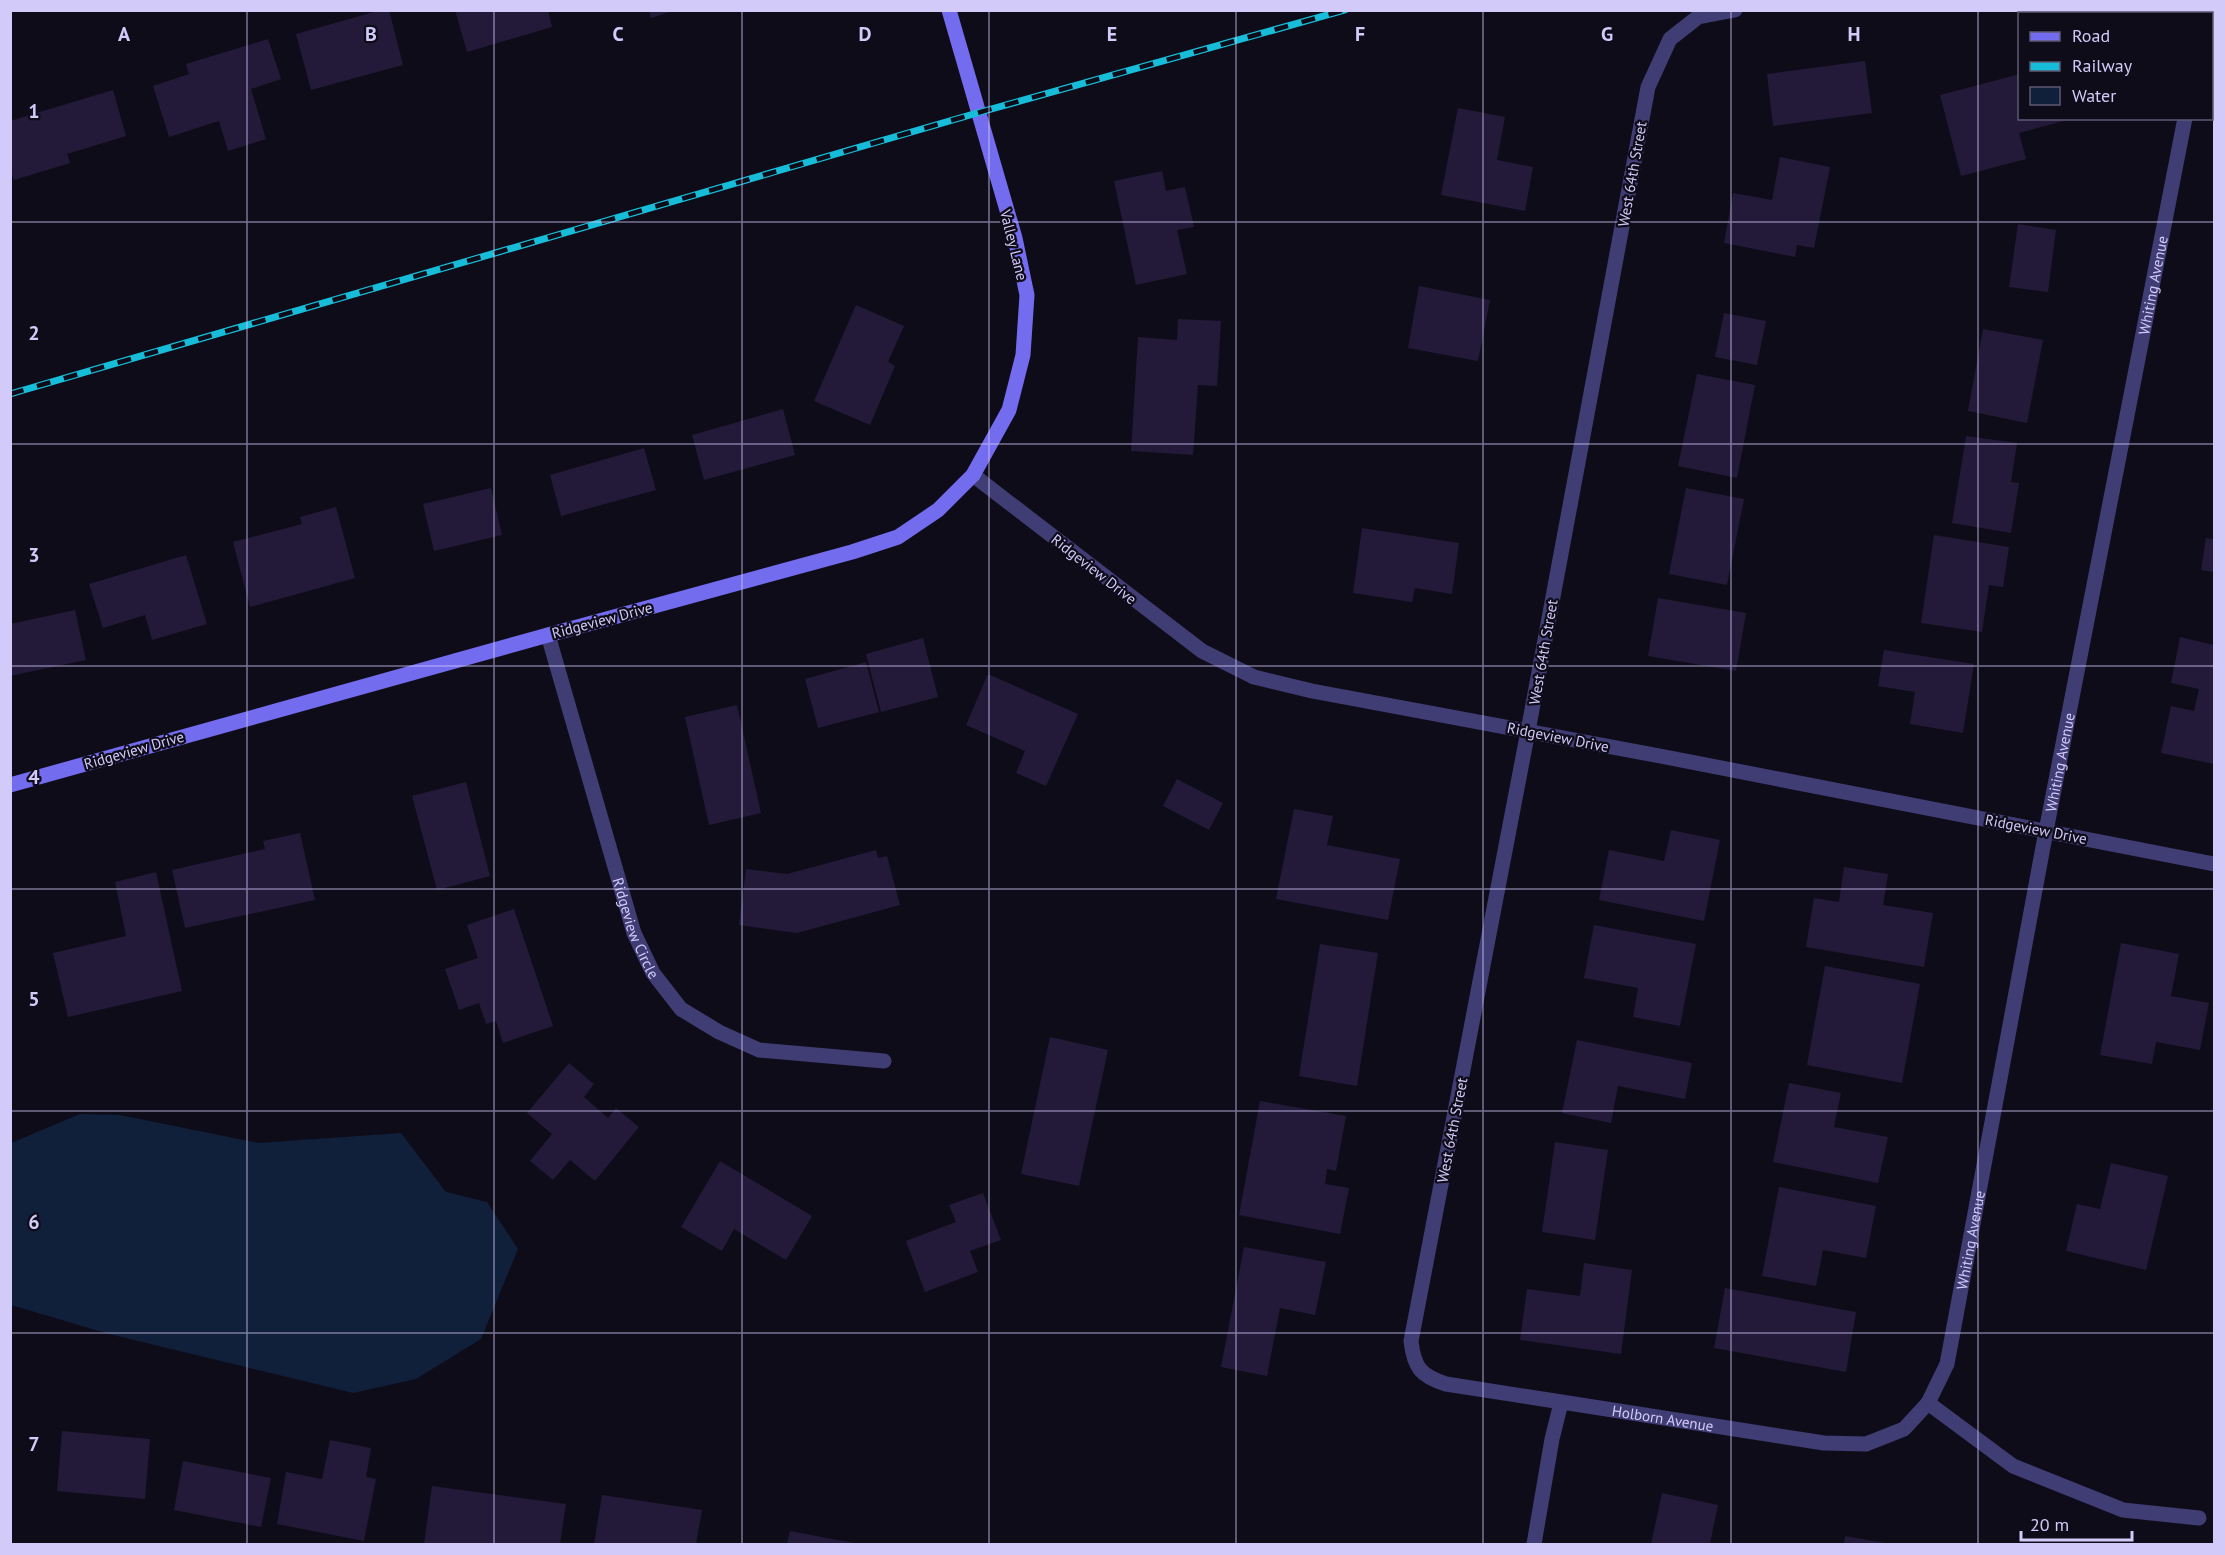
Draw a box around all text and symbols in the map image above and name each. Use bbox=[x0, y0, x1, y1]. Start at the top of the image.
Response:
legend bbox=[2018, 12, 2213, 120]
text: A bbox=[118, 21, 131, 47]
text: B bbox=[365, 21, 377, 47]
text: C bbox=[612, 21, 624, 47]
text: D bbox=[859, 21, 872, 47]
text: E bbox=[1107, 21, 1117, 47]
text: F bbox=[1355, 21, 1365, 47]
text: G bbox=[1601, 21, 1613, 47]
text: H bbox=[1847, 21, 1861, 47]
text: Road bbox=[2072, 24, 2110, 47]
text: Railway bbox=[2072, 54, 2133, 77]
text: Water bbox=[2072, 84, 2116, 107]
text: 1 bbox=[28, 98, 40, 124]
street label: West 64th Street bbox=[1613, 120, 1651, 228]
street label: Valley Lane bbox=[996, 207, 1032, 282]
street label: Whiting Avenue bbox=[2133, 234, 2171, 336]
text: 2 bbox=[28, 320, 40, 346]
street label: Ridgeview Drive bbox=[1047, 530, 1141, 608]
text: 3 bbox=[28, 542, 40, 568]
street label: Ridgeview Drive bbox=[550, 597, 654, 643]
street label: West 64th Street bbox=[1524, 598, 1562, 706]
street label: Whiting Avenue bbox=[2040, 711, 2078, 813]
street label: Ridgeview Drive bbox=[1505, 718, 1611, 756]
street label: Ridgeview Drive bbox=[82, 727, 186, 773]
text: 4 bbox=[28, 764, 40, 790]
street label: Ridgeview Drive bbox=[1983, 810, 2089, 848]
street label: Ridgeview Circle bbox=[609, 875, 663, 983]
text: 5 bbox=[28, 986, 40, 1012]
street label: West 64th Street bbox=[1432, 1076, 1472, 1184]
street label: Whiting Avenue bbox=[1952, 1189, 1989, 1291]
text: 6 bbox=[28, 1209, 40, 1235]
street label: Holborn Avenue bbox=[1611, 1401, 1715, 1435]
text: 7 bbox=[28, 1431, 40, 1457]
scale bar bbox=[2021, 1504, 2132, 1542]
text: 20 m bbox=[2030, 1513, 2069, 1536]

